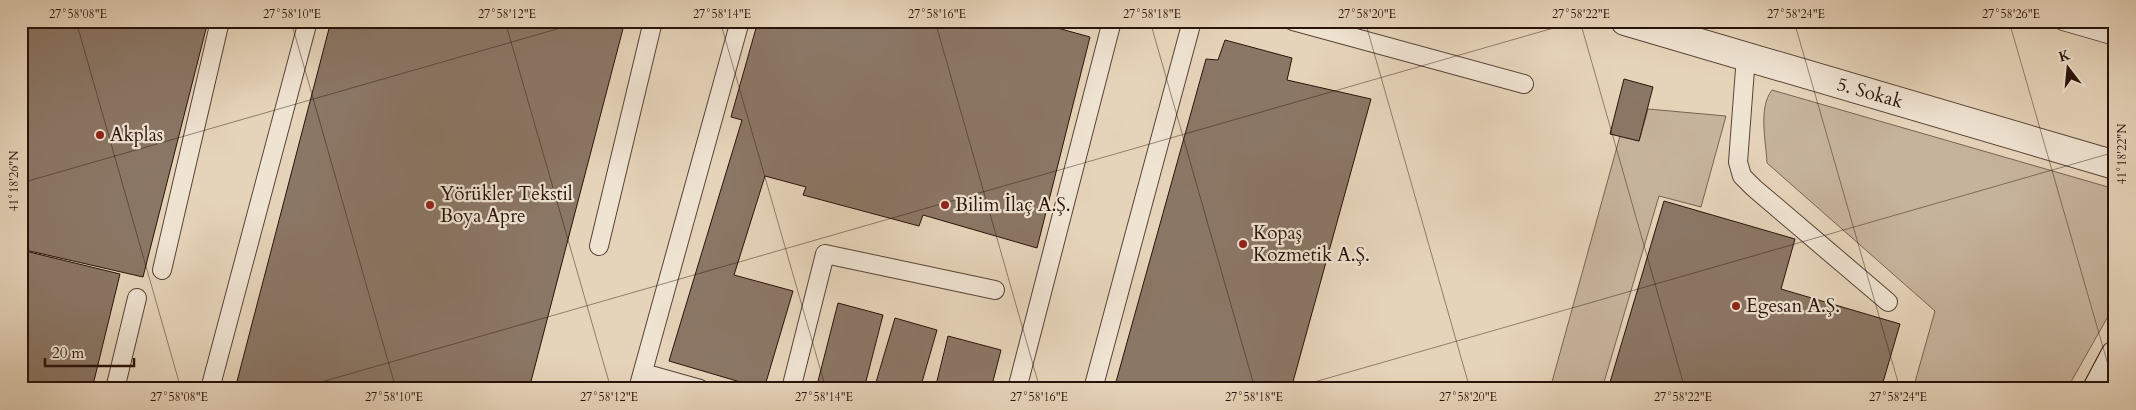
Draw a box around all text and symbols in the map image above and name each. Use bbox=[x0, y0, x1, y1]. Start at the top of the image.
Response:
text: 27°58'08"E bbox=[49, 6, 107, 22]
text: 27°58'10"E bbox=[263, 6, 321, 22]
text: 27°58'12"E bbox=[478, 6, 536, 22]
text: 27°58'14"E bbox=[693, 6, 751, 22]
text: 27°58'16"E bbox=[908, 6, 966, 22]
text: 27°58'18"E bbox=[1123, 6, 1181, 22]
text: 27°58'20"E bbox=[1338, 6, 1396, 22]
text: 27°58'22"E bbox=[1552, 6, 1610, 22]
text: 27°58'24"E bbox=[1767, 6, 1825, 22]
text: 27°58'26"E bbox=[1982, 6, 2040, 22]
north arrow bbox=[2044, 42, 2094, 92]
text: K bbox=[2056, 45, 2073, 67]
street label: 5. Sokak bbox=[1834, 71, 1907, 115]
place label: Akplas bbox=[110, 122, 163, 148]
text: 41°18'22"N bbox=[2114, 123, 2130, 184]
marker: Akplas bbox=[94, 129, 106, 141]
text: 41°18'26"N bbox=[6, 150, 22, 211]
place label: Yörükler Tekstil Boya Apre bbox=[440, 181, 573, 229]
place label: Bilim İlaç A.Ş. bbox=[955, 192, 1071, 218]
marker: Yörükler Tekstil Boya Apre bbox=[424, 199, 436, 211]
marker: Bilim İlaç A.Ş. bbox=[939, 199, 951, 211]
place label: Kopaş Kozmetik A.Ş. bbox=[1253, 220, 1370, 268]
marker: Kopaş Kozmetik A.Ş. bbox=[1237, 238, 1249, 250]
place label: Egesan A.Ş. bbox=[1746, 293, 1840, 319]
marker: Egesan A.Ş. bbox=[1730, 300, 1742, 312]
scale bar bbox=[45, 335, 134, 367]
text: 20 m bbox=[52, 343, 84, 363]
text: 27°58'08"E bbox=[150, 389, 208, 405]
text: 27°58'10"E bbox=[365, 389, 423, 405]
text: 27°58'12"E bbox=[580, 389, 638, 405]
text: 27°58'14"E bbox=[795, 389, 853, 405]
text: 27°58'16"E bbox=[1010, 389, 1068, 405]
text: 27°58'18"E bbox=[1225, 389, 1283, 405]
text: 27°58'20"E bbox=[1439, 389, 1497, 405]
text: 27°58'22"E bbox=[1654, 389, 1712, 405]
text: 27°58'24"E bbox=[1869, 389, 1927, 405]

